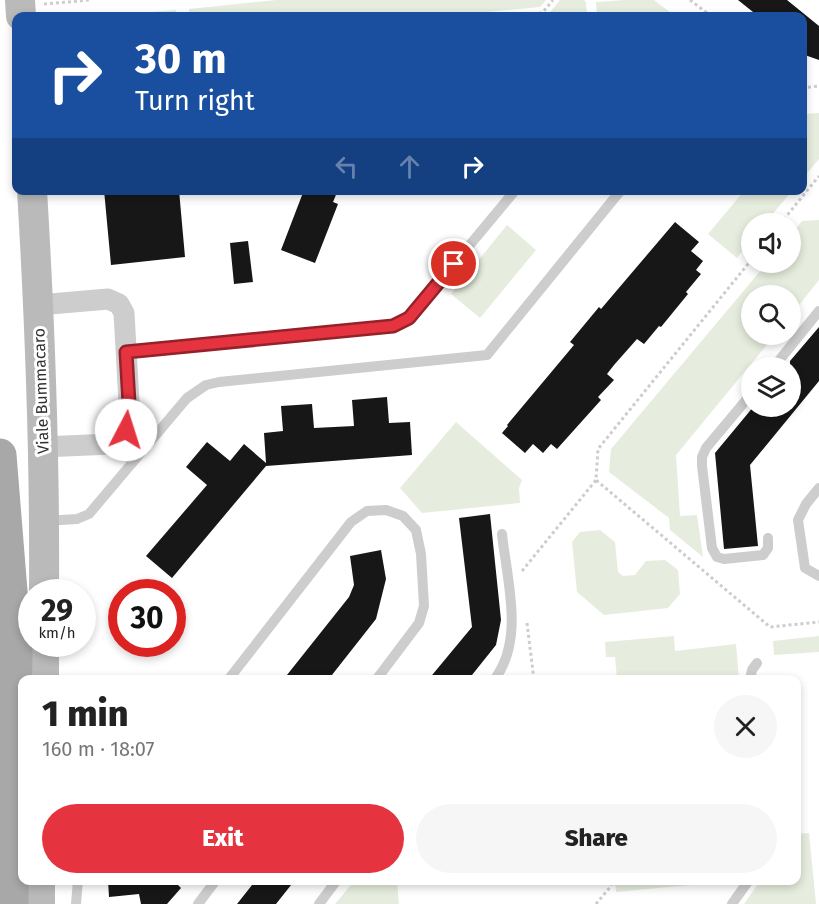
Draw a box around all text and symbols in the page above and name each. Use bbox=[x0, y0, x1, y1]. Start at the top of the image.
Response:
text: 30 m bbox=[135, 34, 227, 84]
icon: right bbox=[36, 36, 114, 114]
text: Turn right bbox=[135, 85, 255, 117]
icon: left bbox=[330, 150, 363, 183]
icon: ahead bbox=[393, 150, 426, 183]
icon: right bbox=[456, 150, 489, 183]
map controls bbox=[741, 213, 801, 417]
button: sound bbox=[741, 213, 801, 273]
pin bbox=[428, 238, 479, 289]
icon: arrive bbox=[437, 247, 470, 280]
button: search bbox=[741, 285, 801, 345]
street label: Viale Bummacaro bbox=[29, 328, 53, 454]
button: layers bbox=[741, 357, 801, 417]
position arrow bbox=[94, 398, 158, 462]
speed limit sign: 30 bbox=[108, 579, 186, 657]
text: 29 bbox=[41, 593, 73, 629]
text: km/h bbox=[38, 624, 76, 642]
text: 1 min bbox=[42, 692, 128, 736]
button: close bbox=[714, 695, 777, 758]
text: 160 m · 18:07 bbox=[42, 737, 154, 761]
button: Exit bbox=[42, 804, 404, 873]
button: Share bbox=[416, 804, 777, 873]

